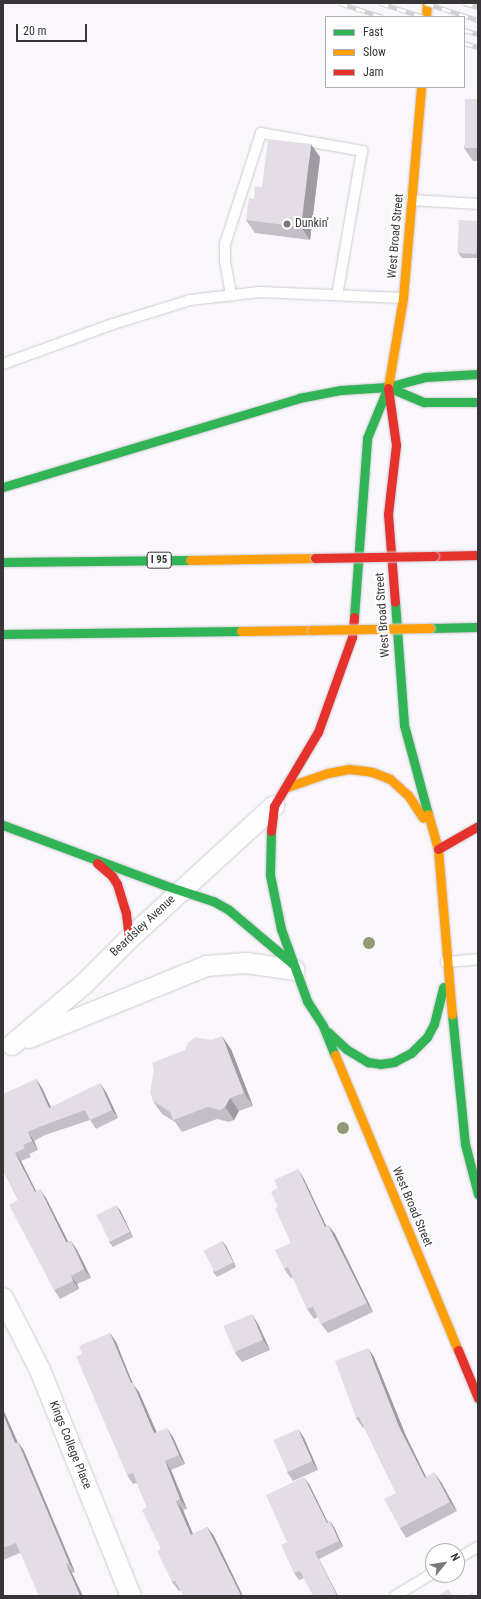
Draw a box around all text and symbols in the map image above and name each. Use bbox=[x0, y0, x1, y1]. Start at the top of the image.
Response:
scale bar bbox=[18, 16, 89, 42]
legend bbox=[325, 16, 465, 88]
text: 20 m bbox=[23, 24, 47, 38]
text: Fast bbox=[363, 25, 383, 39]
text: Slow bbox=[363, 45, 386, 59]
text: Jam bbox=[363, 65, 384, 79]
street label: West Broad Street bbox=[385, 193, 407, 279]
place label: Dunkin' bbox=[295, 217, 329, 231]
marker: Dunkin' bbox=[282, 219, 292, 229]
road number: I 95 bbox=[146, 551, 172, 569]
street label: West Broad Street bbox=[373, 572, 393, 658]
street label: Beardsley Avenue bbox=[108, 892, 178, 960]
street label: West Broad Street bbox=[389, 1165, 435, 1249]
street label: Kings College Place bbox=[46, 1399, 94, 1491]
north arrow bbox=[425, 1543, 465, 1583]
text: N bbox=[448, 1551, 462, 1563]

